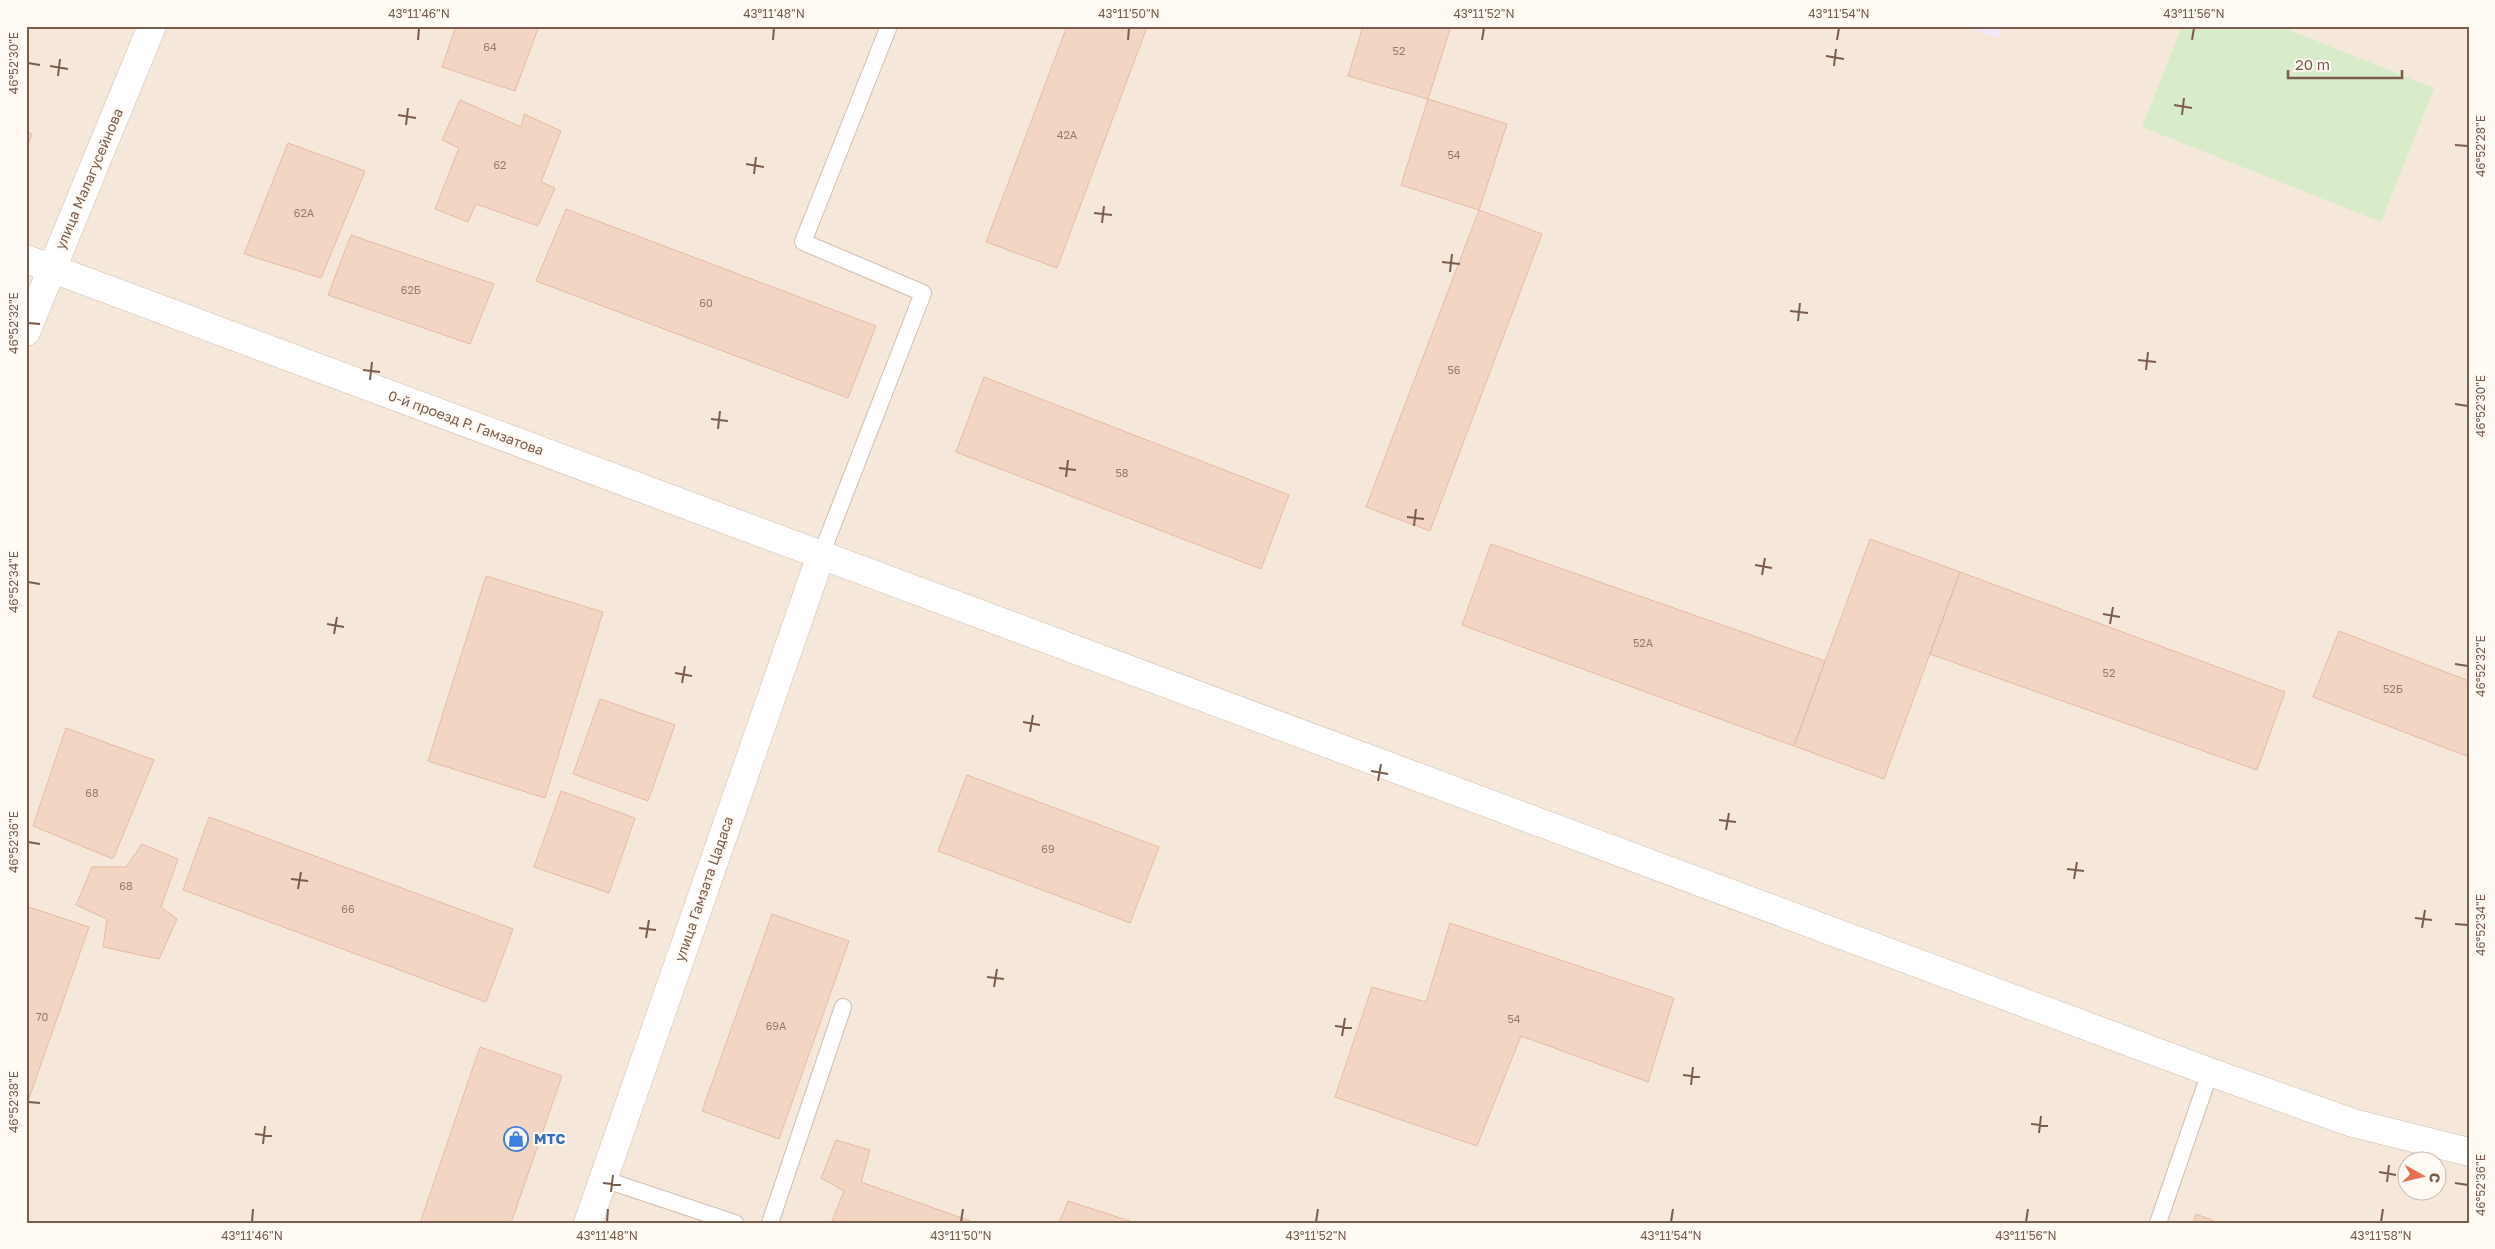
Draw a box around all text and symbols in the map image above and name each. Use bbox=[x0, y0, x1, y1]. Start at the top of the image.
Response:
text: 43°11'46"N bbox=[388, 6, 450, 21]
text: 43°11'48"N bbox=[743, 6, 805, 21]
text: 43°11'50"N bbox=[1098, 6, 1160, 21]
text: 43°11'52"N bbox=[1453, 6, 1515, 21]
text: 43°11'54"N bbox=[1808, 6, 1870, 21]
text: 43°11'56"N bbox=[2163, 6, 2225, 21]
text: 46°52'30"E bbox=[6, 32, 21, 94]
house number: 64 bbox=[483, 40, 497, 53]
house number: 52 bbox=[1393, 44, 1405, 57]
scale bar bbox=[2288, 48, 2401, 80]
text: 20 m bbox=[2295, 55, 2330, 73]
street label: улица Малагусейнова bbox=[51, 106, 126, 252]
text: 46°52'28"E bbox=[2473, 115, 2488, 177]
house number: 42А bbox=[1057, 128, 1078, 141]
house number: 54 bbox=[1447, 148, 1461, 161]
house number: 62 bbox=[493, 158, 507, 171]
house number: 62А bbox=[294, 206, 315, 219]
house number: 62Б bbox=[401, 283, 421, 296]
text: 46°52'32"E bbox=[6, 292, 21, 354]
house number: 60 bbox=[699, 296, 713, 309]
house number: 56 bbox=[1447, 363, 1461, 376]
text: 46°52'30"E bbox=[2473, 375, 2488, 437]
street label: 0-й проезд Р. Гамзатова bbox=[386, 386, 546, 459]
house number: 58 bbox=[1115, 466, 1129, 479]
text: 46°52'34"E bbox=[6, 551, 21, 613]
text: 46°52'32"E bbox=[2473, 635, 2488, 697]
house number: 52А bbox=[1633, 636, 1654, 649]
house number: 52 bbox=[2103, 666, 2115, 679]
house number: 52Б bbox=[2383, 682, 2403, 695]
house number: 68 bbox=[85, 786, 99, 799]
text: 46°52'36"E bbox=[6, 811, 21, 873]
street label: улица Гамзата Цадаса bbox=[671, 814, 736, 964]
house number: 69 bbox=[1041, 842, 1055, 855]
house number: 68 bbox=[119, 879, 133, 892]
text: 46°52'34"E bbox=[2473, 894, 2488, 956]
house number: 66 bbox=[341, 902, 355, 915]
house number: 70 bbox=[36, 1010, 49, 1023]
house number: 54 bbox=[1507, 1012, 1521, 1025]
house number: 69А bbox=[766, 1019, 787, 1032]
text: 46°52'38"E bbox=[6, 1071, 21, 1133]
shop icon: МТС bbox=[503, 1126, 529, 1152]
place label: МТС bbox=[534, 1130, 565, 1147]
north arrow bbox=[2398, 1152, 2448, 1202]
text: 46°52'36"E bbox=[2473, 1154, 2488, 1216]
text: С bbox=[2426, 1172, 2444, 1184]
text: 43°11'46"N bbox=[221, 1228, 283, 1243]
text: 43°11'48"N bbox=[576, 1228, 638, 1243]
text: 43°11'50"N bbox=[930, 1228, 992, 1243]
text: 43°11'52"N bbox=[1285, 1228, 1347, 1243]
text: 43°11'54"N bbox=[1640, 1228, 1702, 1243]
text: 43°11'56"N bbox=[1995, 1228, 2057, 1243]
text: 43°11'58"N bbox=[2350, 1228, 2412, 1243]

